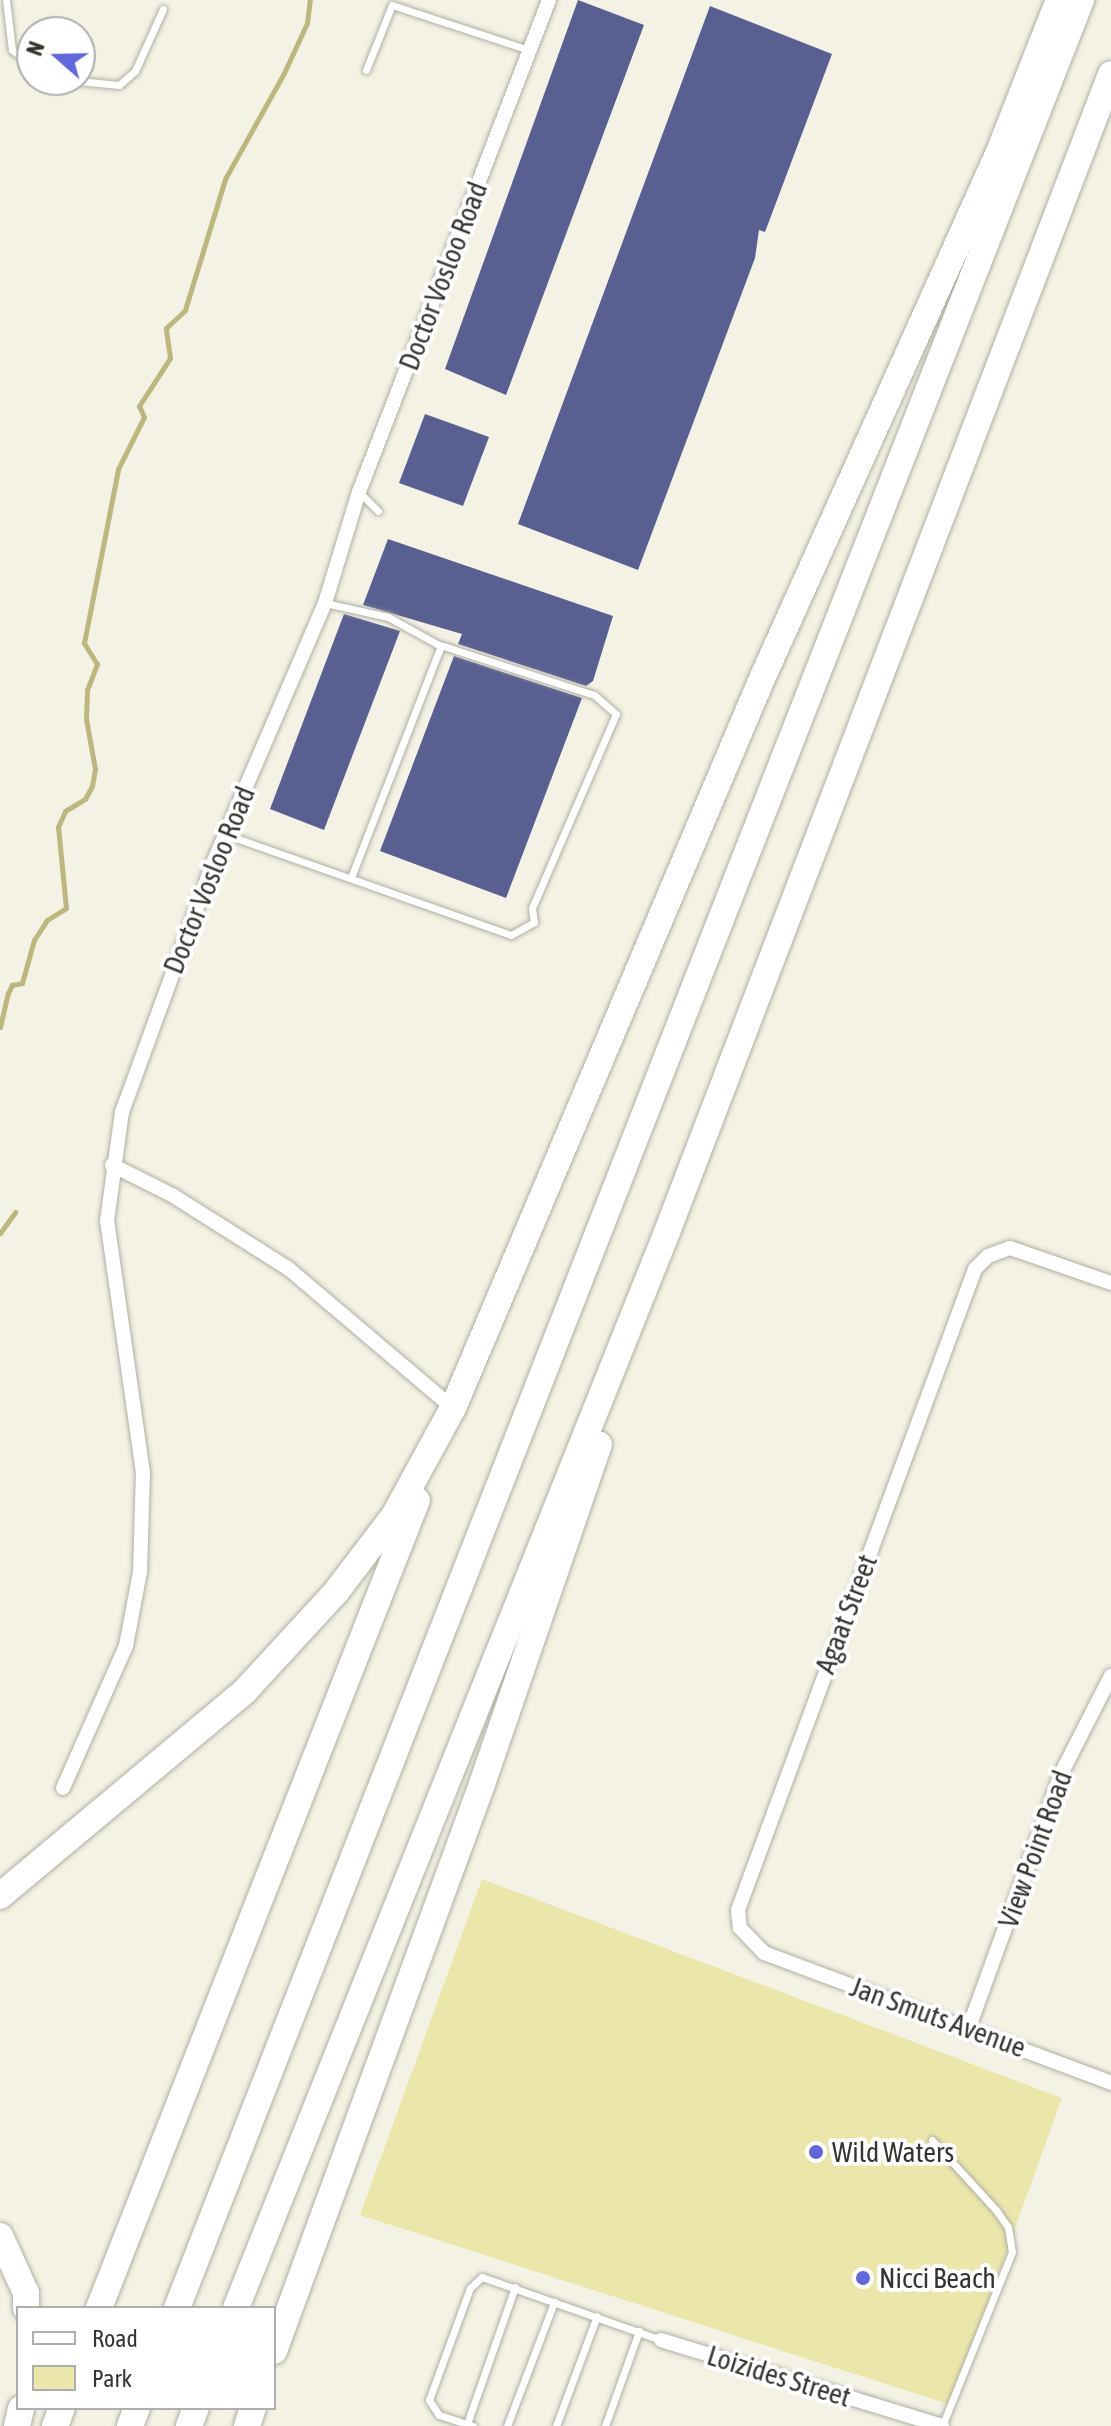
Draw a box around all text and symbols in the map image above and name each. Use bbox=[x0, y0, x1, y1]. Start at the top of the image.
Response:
north arrow bbox=[16, 16, 96, 96]
text: N bbox=[21, 38, 50, 59]
street label: Doctor Vosloo Road bbox=[392, 177, 494, 375]
street label: Doctor Vosloo Road bbox=[156, 781, 262, 979]
street label: Agaat Street bbox=[808, 1550, 884, 1678]
street label: View Point Road bbox=[991, 1766, 1079, 1932]
street label: Jan Smuts Avenue bbox=[846, 1970, 1030, 2064]
place label: Wild Waters bbox=[832, 2135, 954, 2169]
marker: Wild Waters bbox=[807, 2143, 825, 2161]
place label: Nicci Beach bbox=[879, 2261, 996, 2295]
marker: Nicci Beach bbox=[854, 2269, 872, 2287]
legend bbox=[16, 2306, 276, 2410]
text: Road bbox=[92, 2325, 138, 2352]
street label: Loizides Street bbox=[703, 2338, 855, 2414]
text: Park bbox=[92, 2365, 132, 2392]

